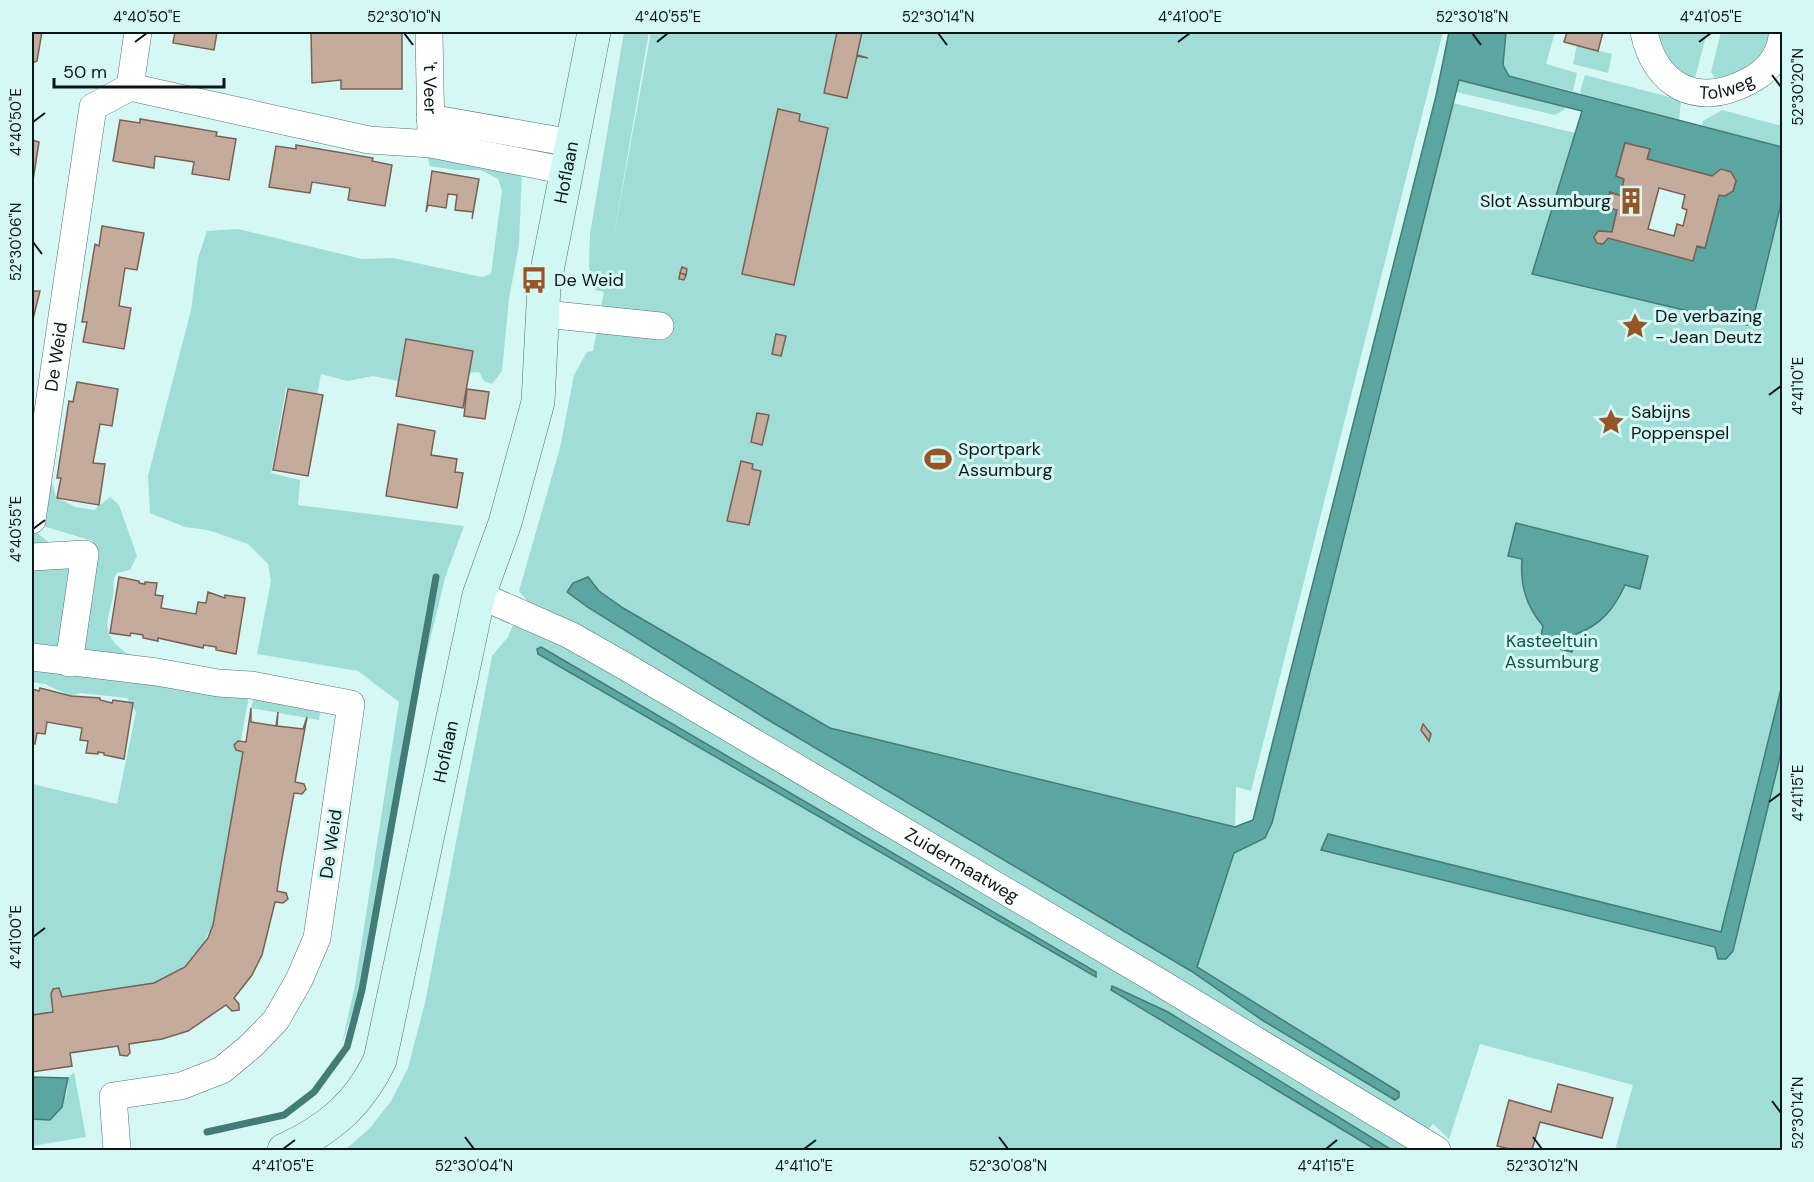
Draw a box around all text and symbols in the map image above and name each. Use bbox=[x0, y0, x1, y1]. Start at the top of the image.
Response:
text: 4°40'50"E bbox=[113, 7, 181, 27]
text: 52°30'10"N bbox=[367, 7, 441, 27]
text: 4°40'55"E bbox=[635, 7, 701, 27]
text: 52°30'14"N bbox=[902, 7, 974, 27]
text: 4°41'00"E bbox=[1158, 7, 1222, 27]
text: 52°30'18"N bbox=[1436, 7, 1508, 27]
text: 4°41'05"E bbox=[1680, 7, 1742, 27]
text: 52°30'20"N bbox=[1788, 48, 1808, 126]
scale bar bbox=[54, 51, 224, 89]
text: 50 m bbox=[63, 60, 107, 84]
street label: 't Veer bbox=[418, 61, 443, 115]
street label: Tolweg bbox=[1698, 68, 1759, 105]
text: 4°40'50"E bbox=[6, 88, 26, 156]
street label: Hoflaan bbox=[548, 139, 584, 206]
building icon: Slot Assumburg bbox=[1616, 186, 1646, 216]
place label: Slot Assumburg bbox=[1480, 189, 1611, 213]
text: 52°30'06"N bbox=[6, 203, 26, 281]
bus stop icon: De Weid bbox=[519, 265, 549, 295]
place label: De Weid bbox=[554, 268, 624, 292]
place label: De verbazing - Jean Deutz bbox=[1655, 304, 1762, 349]
place icon: De verbazing - Jean Deutz bbox=[1620, 311, 1650, 341]
street label: De Weid bbox=[39, 320, 73, 393]
text: 4°41'10"E bbox=[1788, 357, 1808, 415]
place label: Sabijns Poppenspel bbox=[1631, 400, 1729, 445]
place icon: Sabijns Poppenspel bbox=[1596, 407, 1626, 437]
place label: Sportpark Assumburg bbox=[958, 437, 1052, 482]
sports icon: Sportpark Assumburg bbox=[923, 444, 953, 474]
text: 4°40'55"E bbox=[6, 496, 26, 562]
park label: Kasteeltuin Assumburg bbox=[1505, 629, 1599, 674]
street label: Hoflaan bbox=[427, 718, 464, 785]
text: 4°41'15"E bbox=[1788, 765, 1808, 821]
street label: De Weid bbox=[314, 808, 348, 880]
street label: Zuidermaatweg bbox=[900, 822, 1023, 908]
text: 4°41'00"E bbox=[6, 905, 26, 969]
text: 52°30'14"N bbox=[1788, 1077, 1808, 1149]
text: 4°41'05"E bbox=[252, 1156, 314, 1176]
text: 52°30'04"N bbox=[435, 1156, 513, 1176]
text: 4°41'10"E bbox=[775, 1156, 833, 1176]
text: 52°30'08"N bbox=[969, 1156, 1047, 1176]
text: 4°41'15"E bbox=[1298, 1156, 1354, 1176]
text: 52°30'12"N bbox=[1506, 1156, 1578, 1176]

